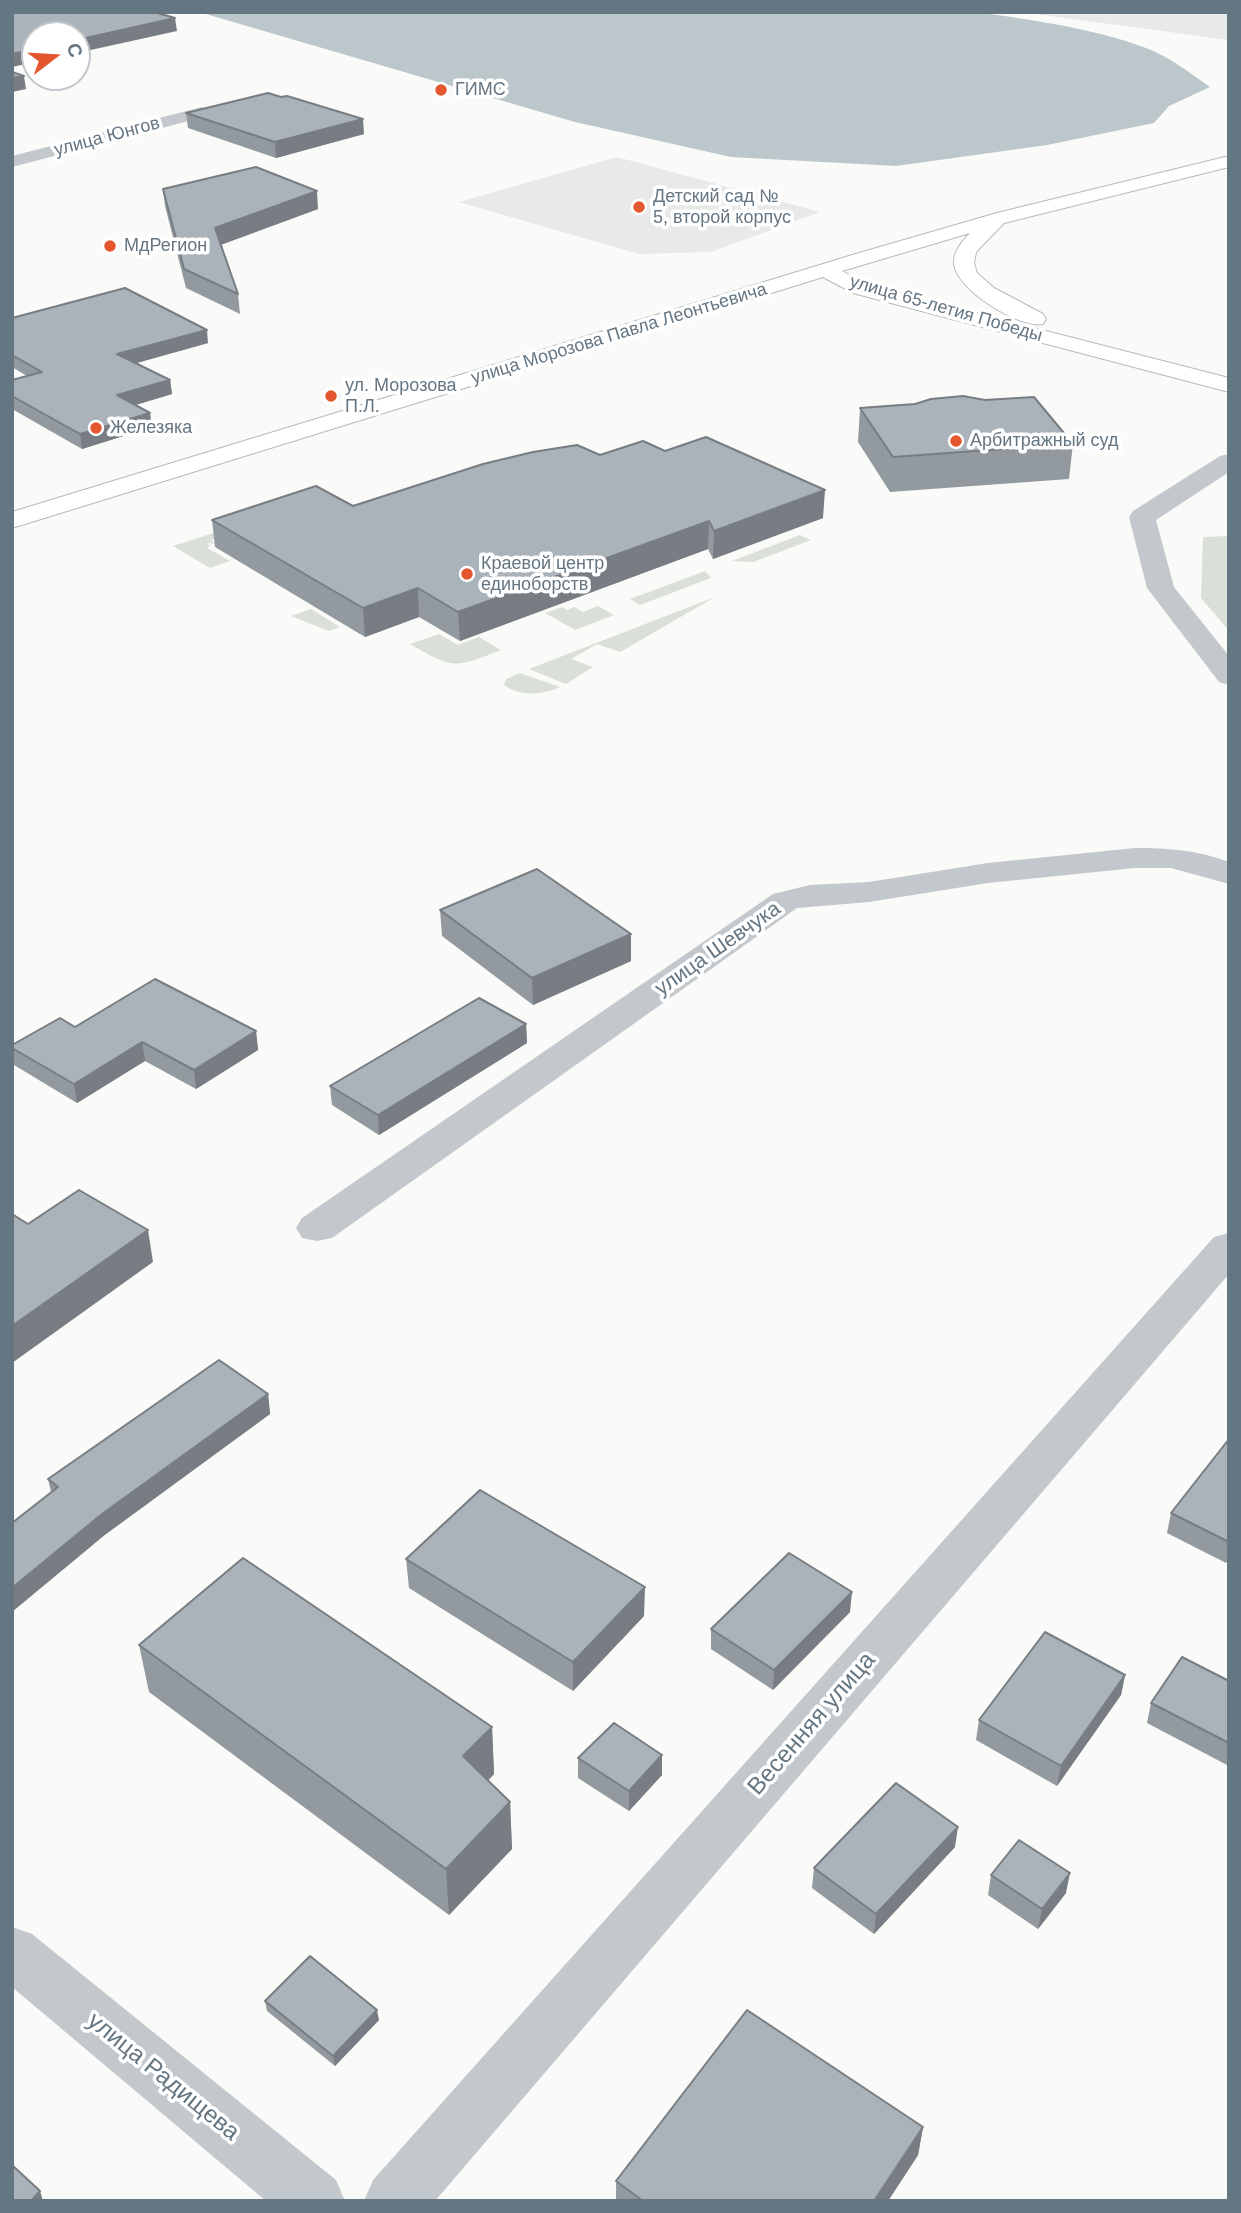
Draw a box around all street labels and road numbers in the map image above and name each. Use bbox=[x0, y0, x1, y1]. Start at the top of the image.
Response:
street label: улица Юнгов bbox=[52, 113, 162, 161]
street label: улица 65-летия Победы bbox=[847, 271, 1045, 347]
street label: улица Морозова Павла Леонтьевича bbox=[469, 279, 769, 389]
street label: улица Шевчука bbox=[650, 896, 786, 1002]
street label: Весенняя улица bbox=[742, 1647, 882, 1801]
street label: улица Радищева bbox=[81, 2007, 245, 2147]

